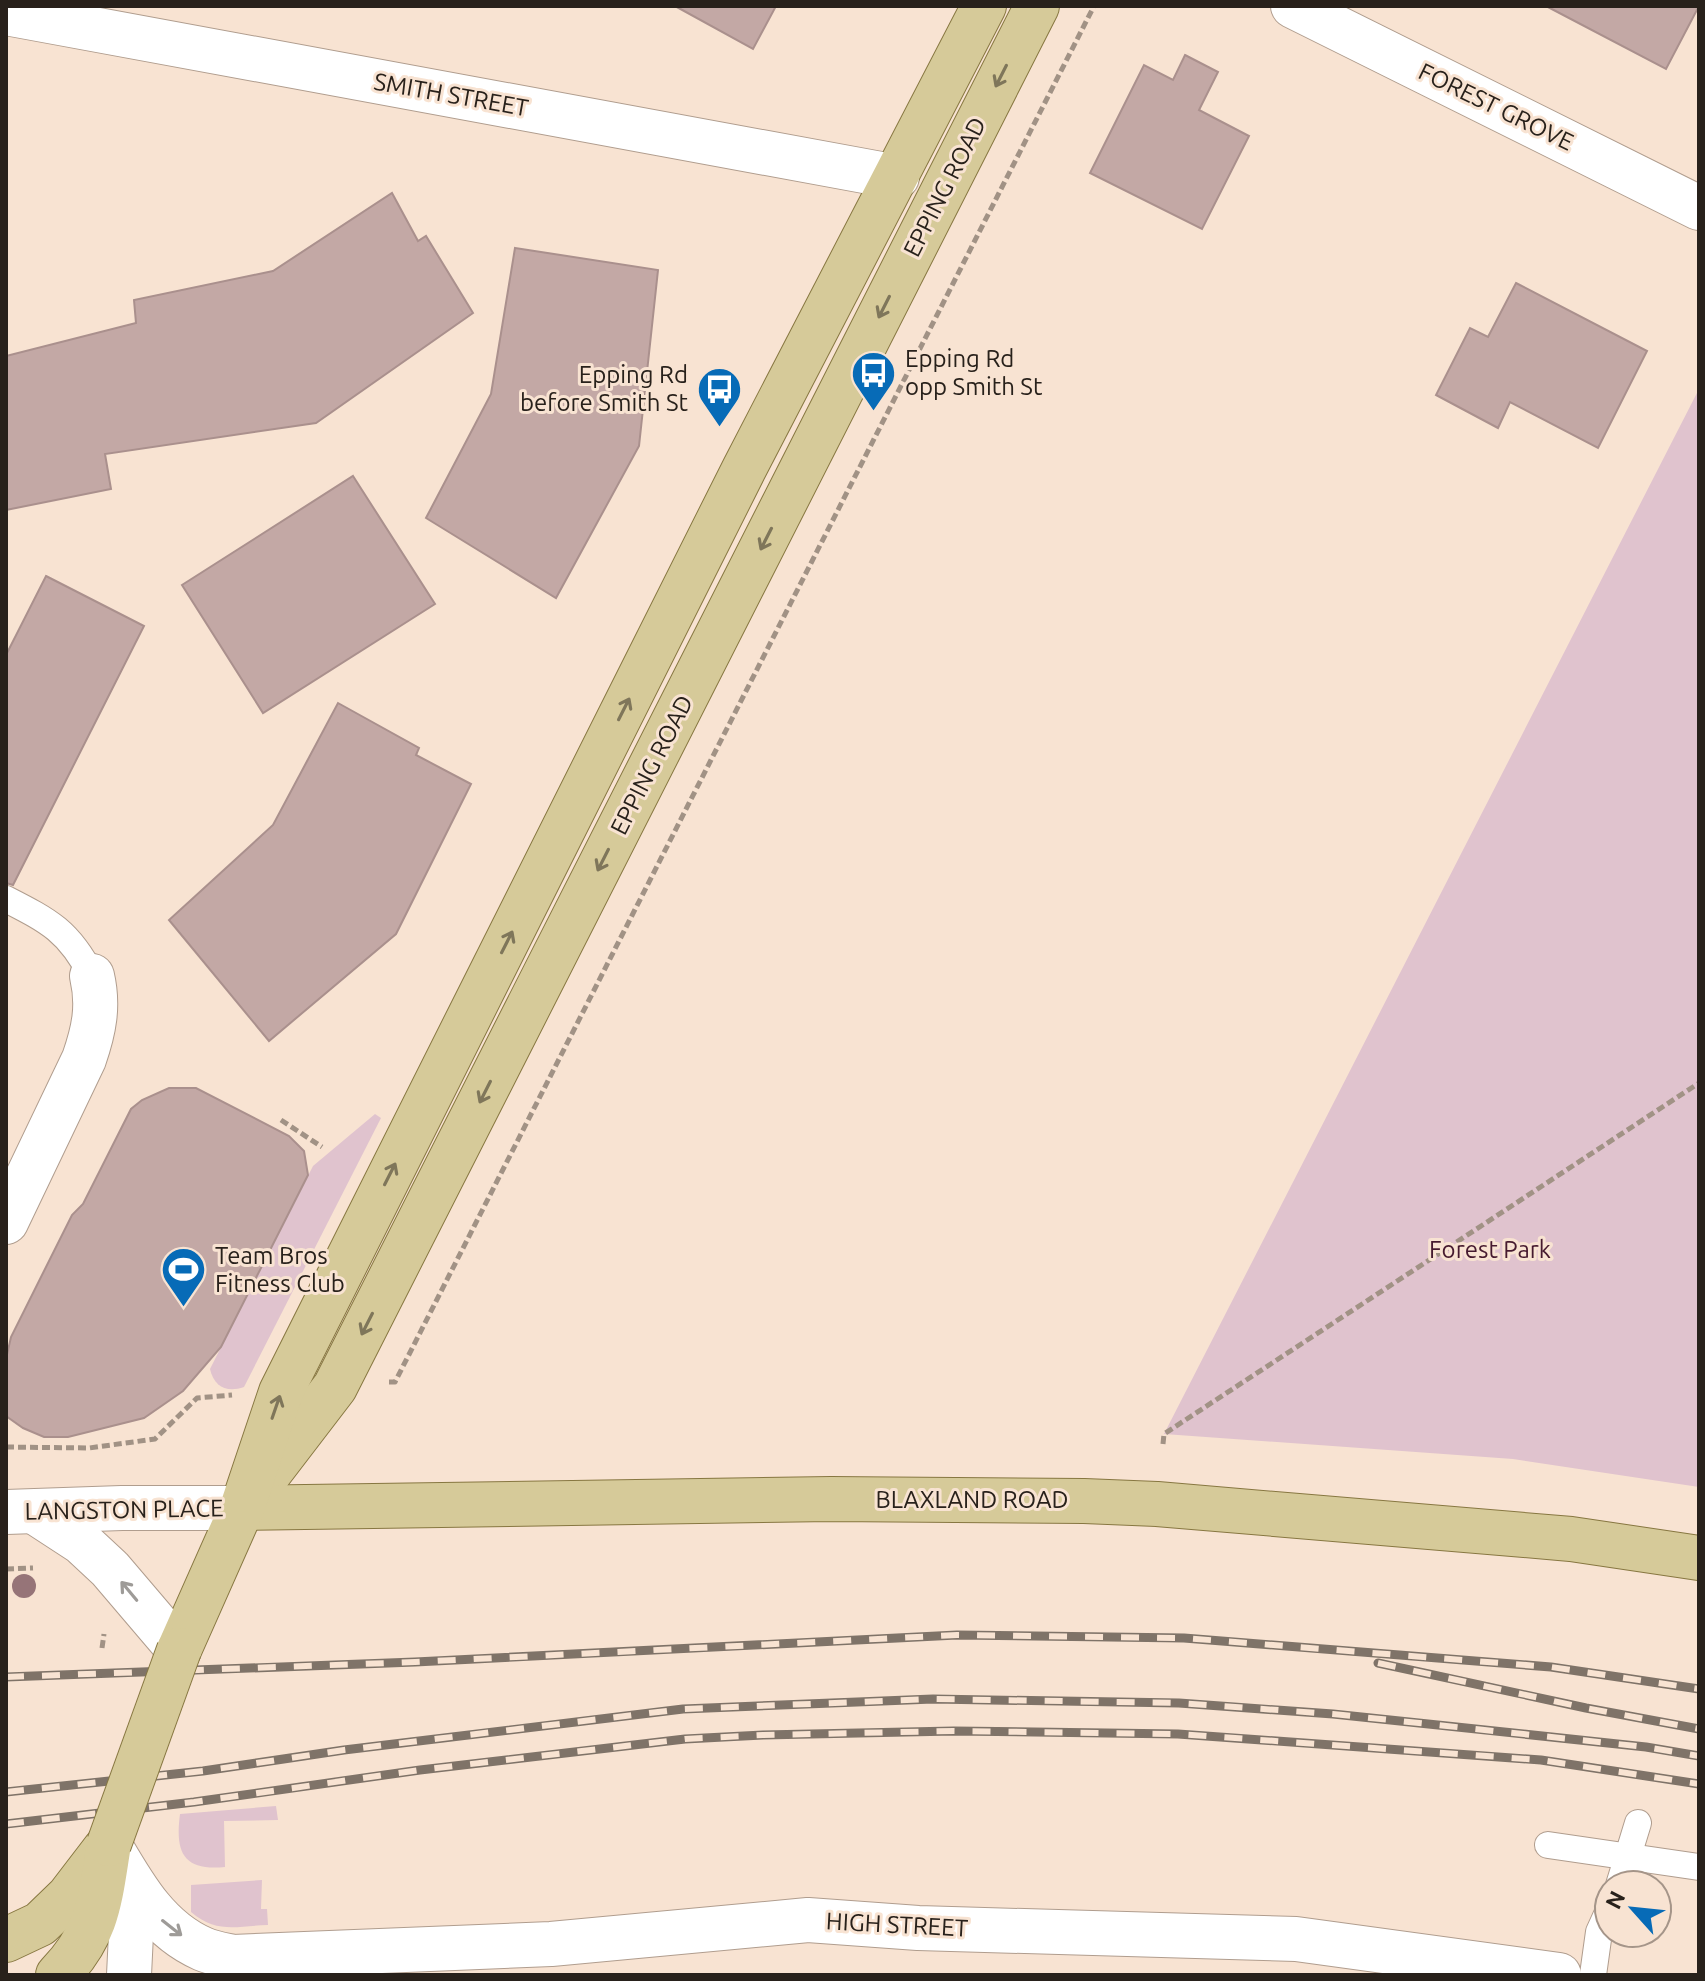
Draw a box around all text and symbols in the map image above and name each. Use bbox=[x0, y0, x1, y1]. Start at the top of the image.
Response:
street label: FOREST GROVE bbox=[1414, 57, 1578, 156]
one-way arrow bbox=[993, 63, 1009, 87]
street label: SMITH STREET bbox=[372, 68, 530, 121]
street label: EPPING ROAD bbox=[898, 113, 991, 261]
one-way arrow bbox=[875, 295, 891, 319]
place label: Epping Rd opp Smith St bbox=[905, 345, 1043, 400]
bus stop icon: Epping Rd opp Smith St bbox=[850, 349, 898, 412]
place label: Epping Rd before Smith St bbox=[520, 361, 689, 416]
bus stop icon: Epping Rd before Smith St bbox=[695, 365, 743, 428]
one-way arrow bbox=[758, 527, 773, 551]
street label: EPPING ROAD bbox=[605, 691, 698, 839]
one-way arrow bbox=[616, 698, 632, 722]
one-way arrow bbox=[595, 848, 610, 872]
one-way arrow bbox=[500, 930, 515, 954]
one-way arrow bbox=[477, 1080, 492, 1104]
one-way arrow bbox=[383, 1162, 399, 1186]
park label: Forest Park bbox=[1429, 1236, 1551, 1263]
place label: Team Bros Fitness Club bbox=[215, 1242, 345, 1297]
sports icon: Team Bros Fitness Club bbox=[160, 1246, 208, 1309]
one-way arrow bbox=[358, 1311, 374, 1335]
one-way arrow bbox=[270, 1395, 285, 1420]
street label: BLAXLAND ROAD bbox=[875, 1486, 1069, 1513]
street label: LANGSTON PLACE bbox=[24, 1494, 224, 1525]
one-way arrow bbox=[120, 1581, 138, 1601]
north arrow bbox=[1593, 1869, 1673, 1949]
text: N bbox=[1600, 1887, 1630, 1913]
street label: HIGH STREET bbox=[825, 1907, 969, 1942]
one-way arrow bbox=[161, 1920, 182, 1937]

